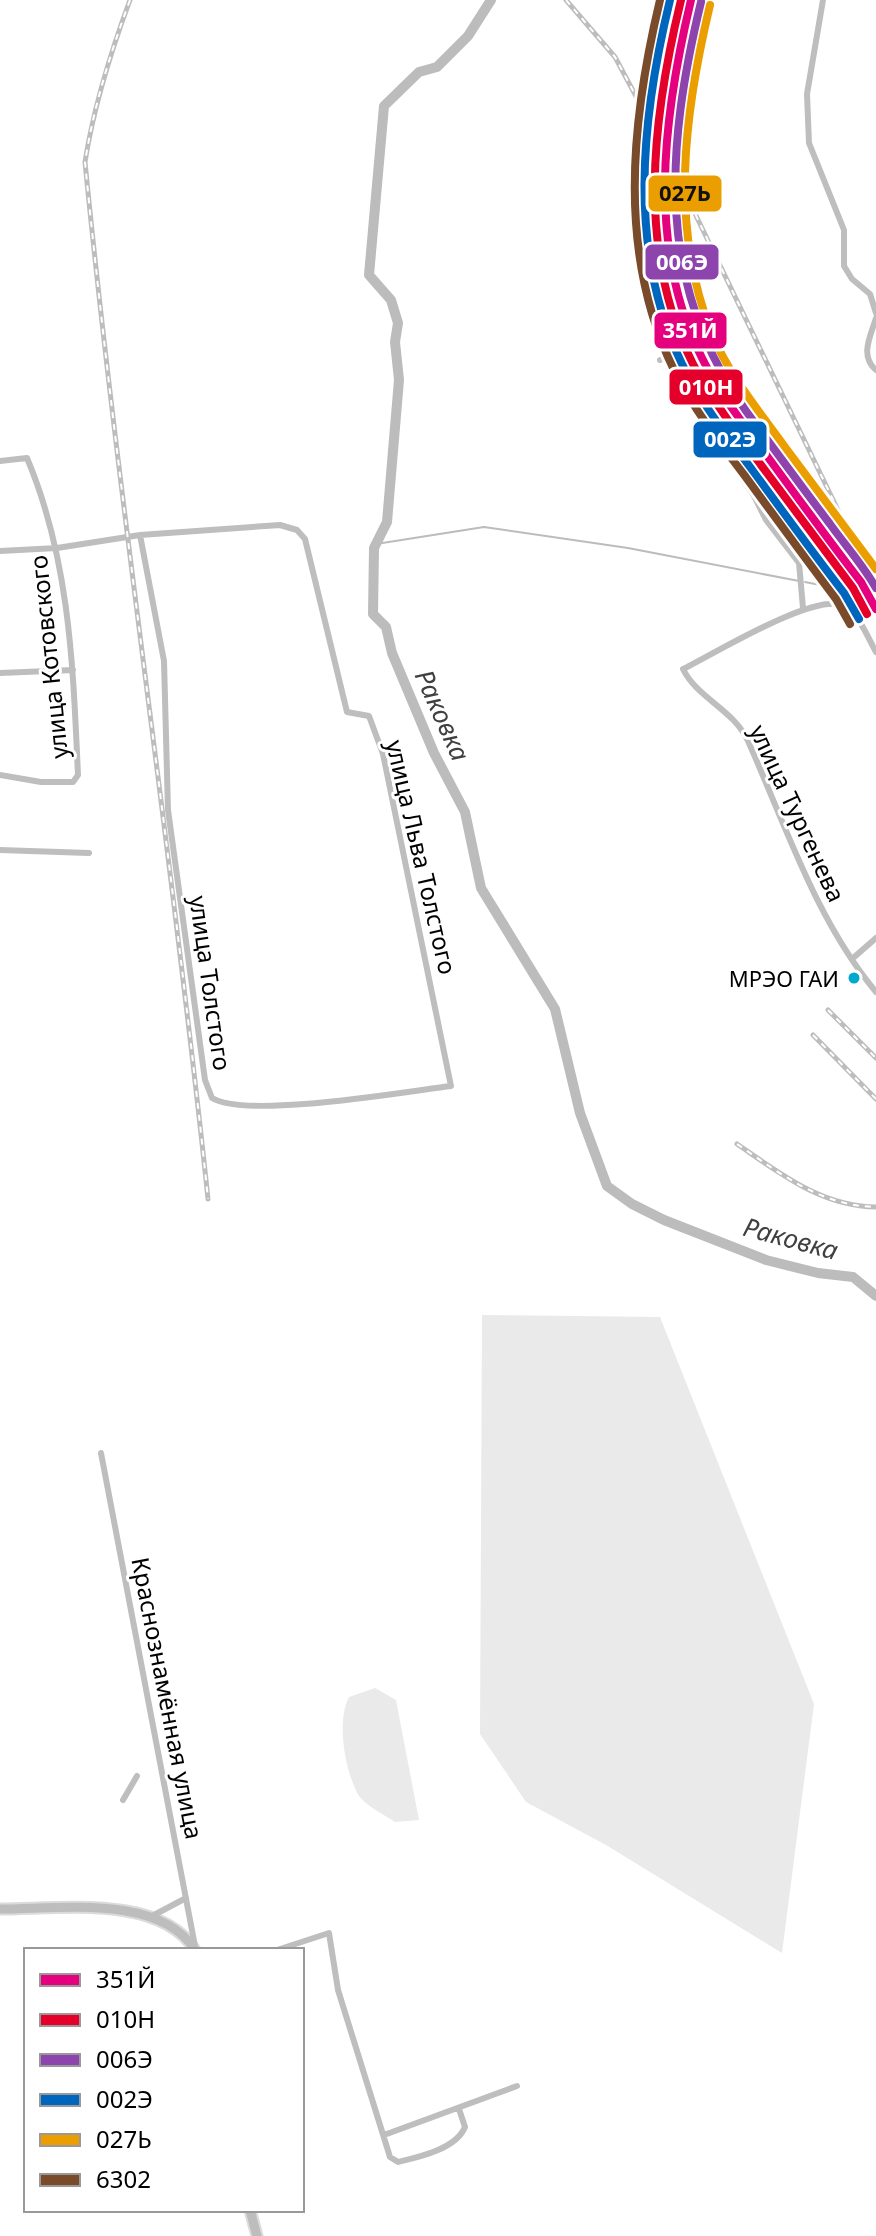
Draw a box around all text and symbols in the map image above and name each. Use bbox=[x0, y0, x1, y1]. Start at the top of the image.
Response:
line badge: 027Ь bbox=[647, 174, 723, 213]
text: 027Ь bbox=[659, 177, 711, 207]
line badge: 006Э bbox=[644, 243, 720, 281]
text: 006Э bbox=[656, 246, 708, 276]
line badge: 351Й bbox=[653, 311, 728, 350]
text: 351Й bbox=[662, 314, 718, 344]
line badge: 010Н bbox=[668, 368, 744, 406]
text: 010Н bbox=[679, 371, 733, 401]
line badge: 002Э bbox=[692, 420, 768, 459]
text: 002Э bbox=[704, 423, 756, 453]
street label: улица Котовского bbox=[21, 554, 75, 760]
water label: Раковка bbox=[407, 664, 479, 767]
street label: улица Тургенева bbox=[742, 719, 854, 907]
street label: улица Льва Толстого bbox=[379, 737, 465, 977]
street label: улица Толстого bbox=[182, 893, 240, 1073]
place label: МРЭО ГАИ bbox=[729, 963, 839, 993]
marker: МРЭО ГАИ bbox=[846, 970, 862, 986]
water label: Раковка bbox=[740, 1208, 843, 1268]
street label: Краснознамённая улица bbox=[125, 1554, 211, 1842]
legend bbox=[24, 1948, 304, 2212]
text: 351Й bbox=[96, 1962, 155, 1995]
text: 010Н bbox=[96, 2002, 155, 2035]
text: 006Э bbox=[96, 2042, 153, 2075]
text: 002Э bbox=[96, 2082, 153, 2115]
text: 027Ь bbox=[96, 2122, 152, 2155]
text: 6302 bbox=[96, 2162, 151, 2195]

